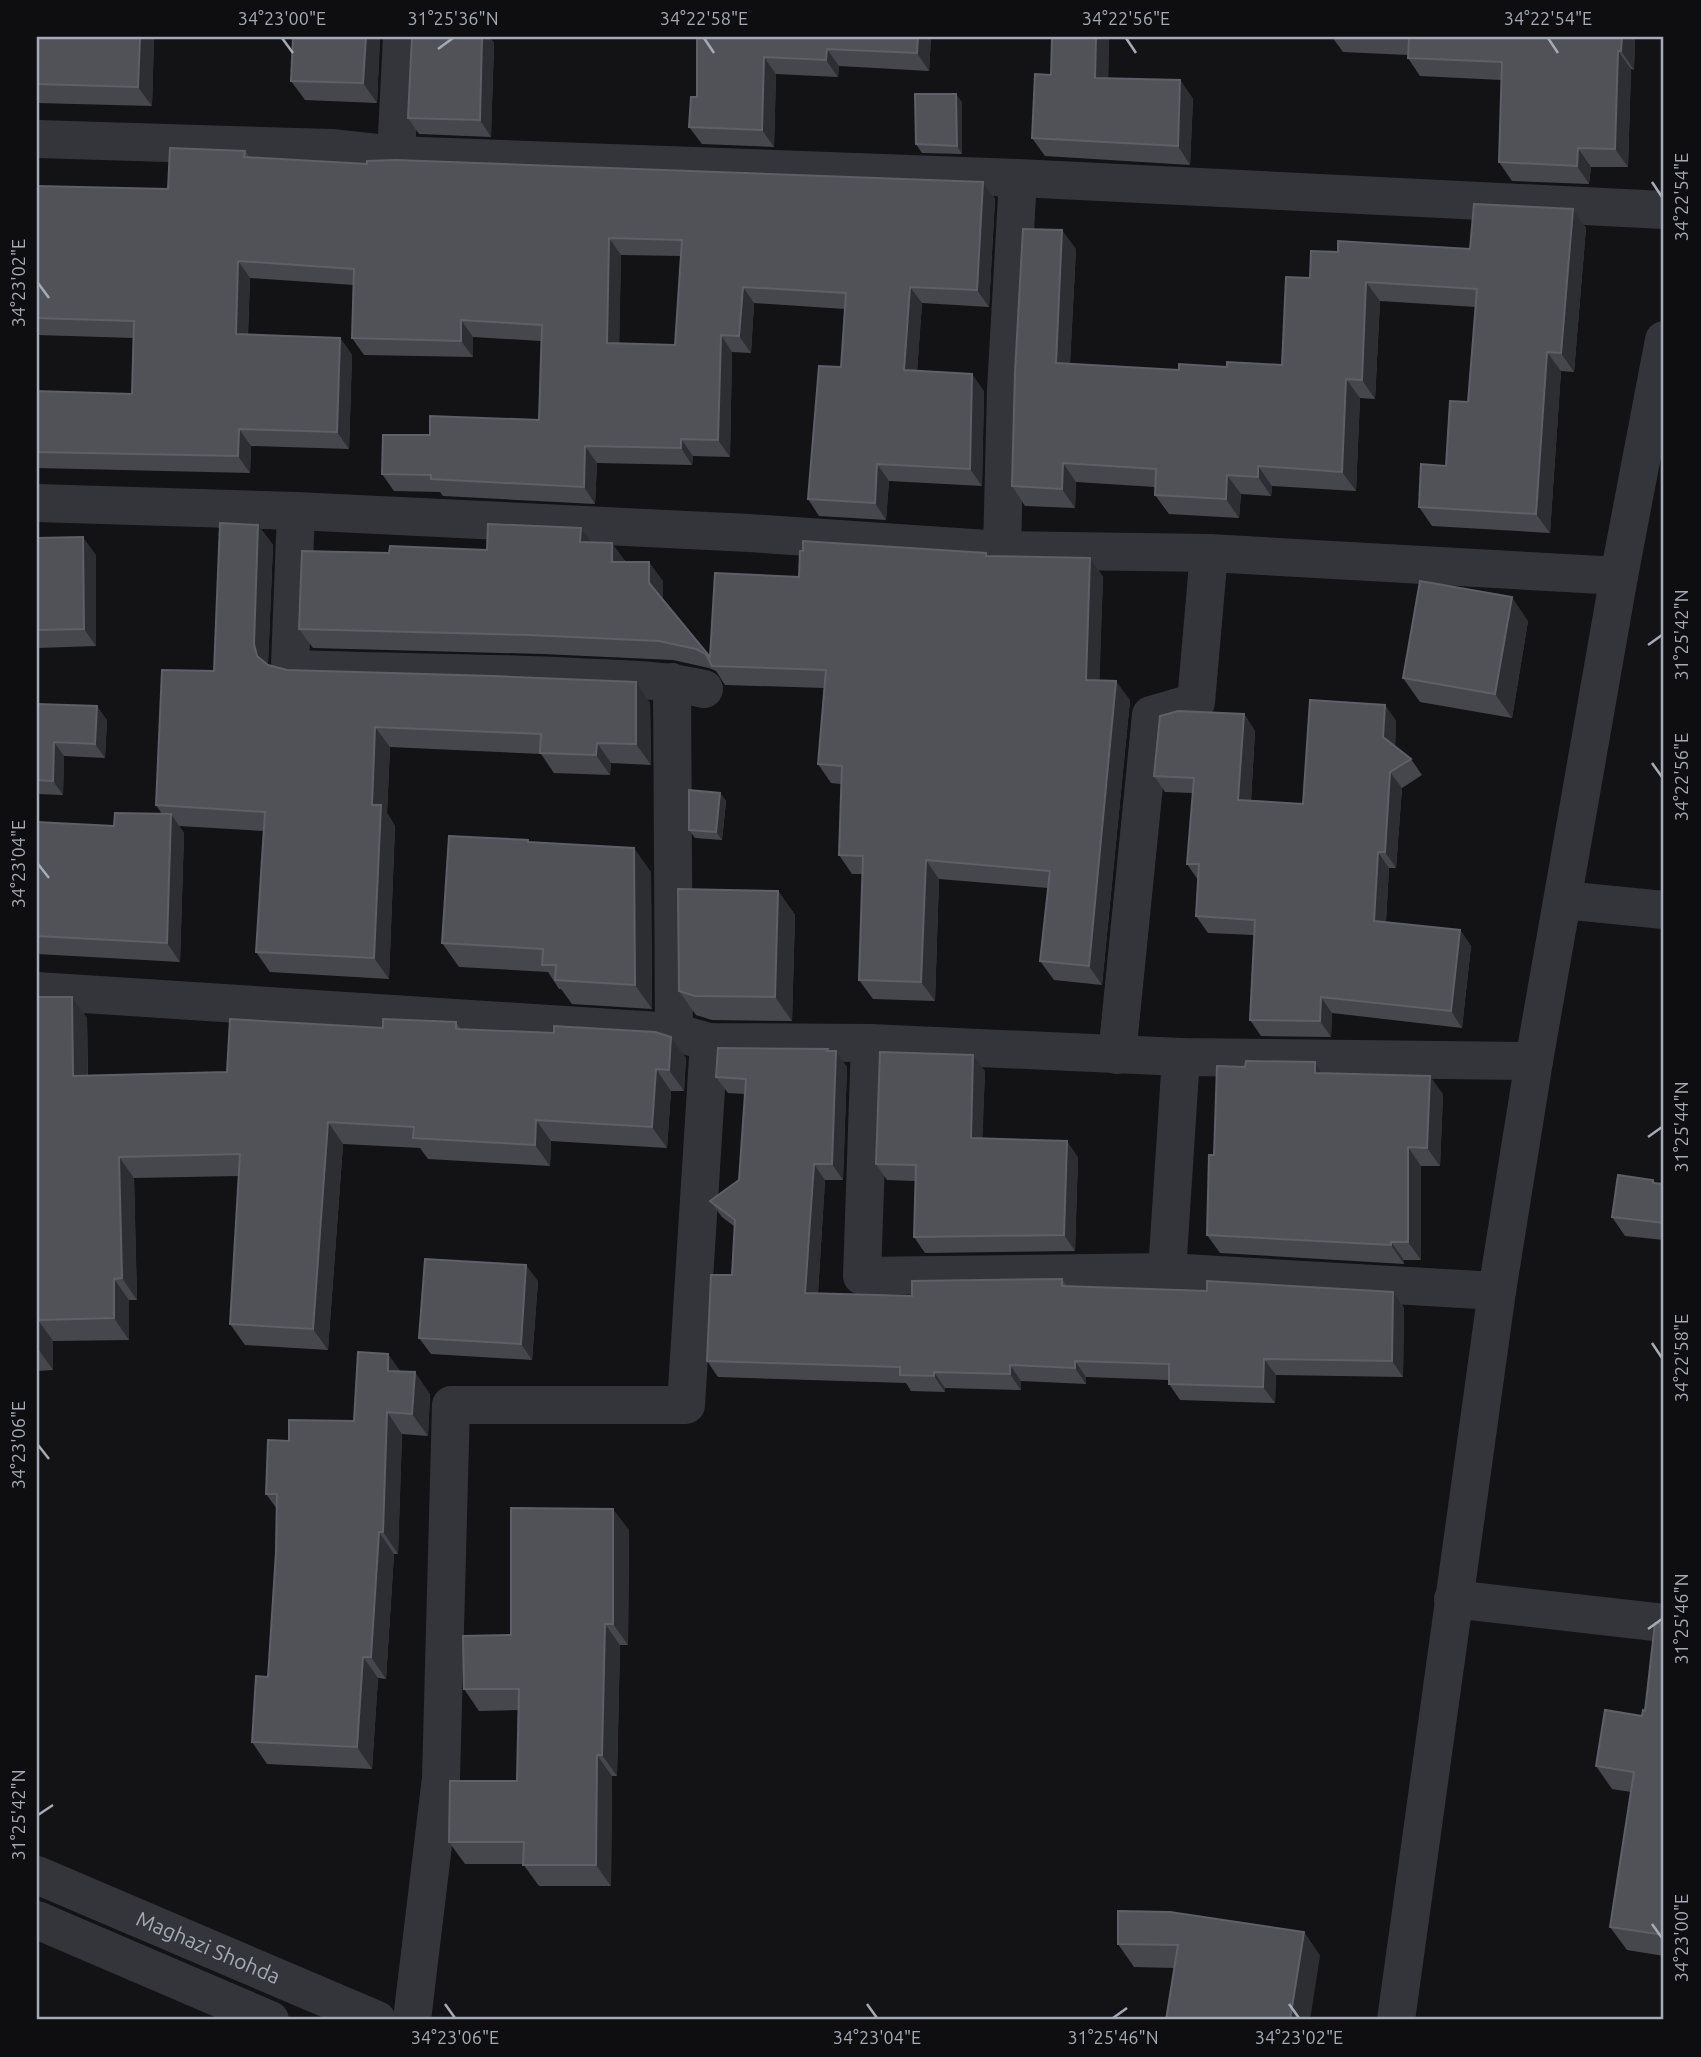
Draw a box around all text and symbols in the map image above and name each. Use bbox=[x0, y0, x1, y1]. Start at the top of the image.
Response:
text: 34°23'00"E bbox=[238, 8, 326, 28]
text: 31°25'36"N bbox=[407, 8, 499, 28]
text: 34°22'58"E bbox=[660, 8, 748, 28]
text: 34°22'56"E bbox=[1082, 8, 1170, 28]
text: 34°22'54"E bbox=[1504, 8, 1592, 28]
text: 34°22'54"E bbox=[1671, 153, 1691, 241]
text: 34°23'02"E bbox=[8, 239, 28, 327]
text: 31°25'42"N bbox=[1671, 589, 1691, 681]
text: 34°22'56"E bbox=[1671, 733, 1691, 821]
text: 34°23'04"E bbox=[8, 820, 28, 908]
text: 31°25'44"N bbox=[1671, 1081, 1691, 1173]
text: 34°22'58"E bbox=[1671, 1314, 1691, 1402]
text: 34°23'06"E bbox=[8, 1401, 28, 1489]
text: 31°25'46"N bbox=[1671, 1573, 1691, 1665]
text: 31°25'42"N bbox=[8, 1769, 28, 1861]
text: 34°23'00"E bbox=[1671, 1894, 1691, 1982]
street label: Maghazi Shohda bbox=[133, 1906, 284, 1988]
text: 34°23'06"E bbox=[411, 2027, 499, 2047]
text: 34°23'04"E bbox=[833, 2027, 921, 2047]
text: 31°25'46"N bbox=[1067, 2027, 1159, 2047]
text: 34°23'02"E bbox=[1255, 2027, 1343, 2047]

